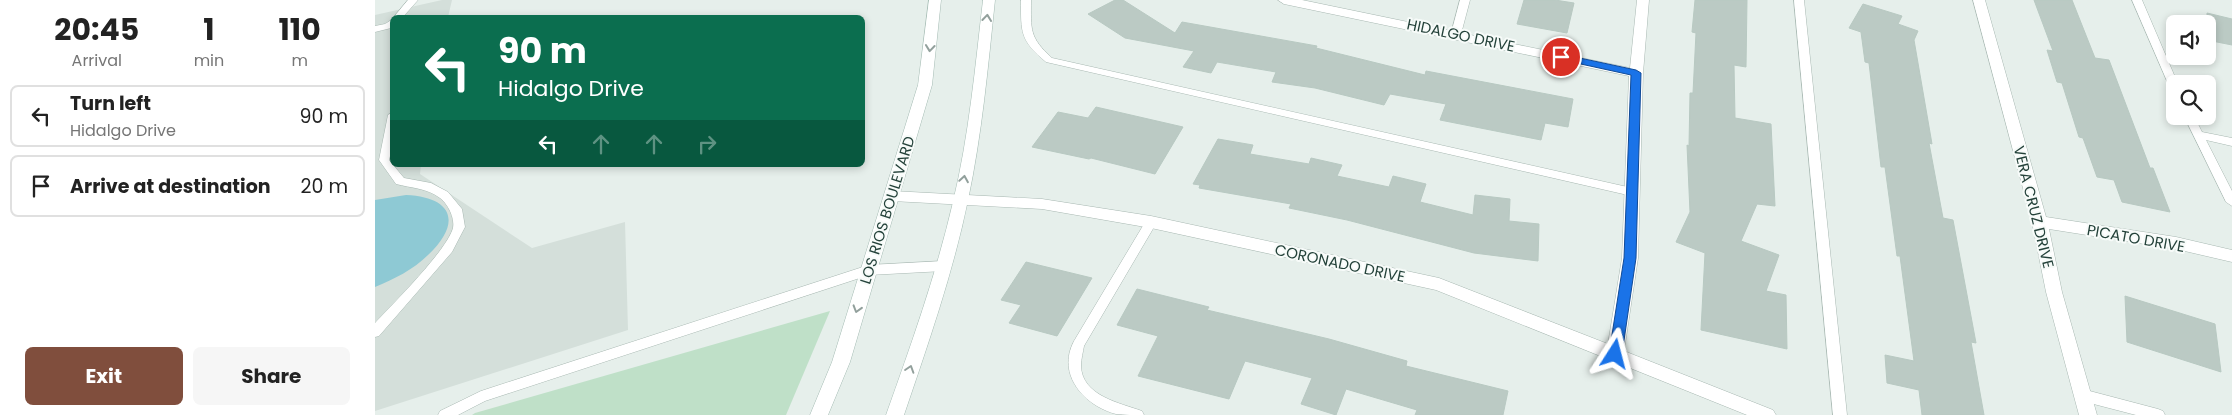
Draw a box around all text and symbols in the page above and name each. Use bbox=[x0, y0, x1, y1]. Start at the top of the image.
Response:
text: 20:45 bbox=[54, 8, 139, 51]
text: 1 bbox=[203, 8, 215, 51]
text: 110 bbox=[279, 8, 321, 51]
street label: HIDALGO DRIVE bbox=[1405, 13, 1517, 57]
one-way arrow bbox=[981, 14, 992, 22]
map controls bbox=[2166, 15, 2216, 125]
button: sound bbox=[2166, 15, 2216, 65]
text: 90 m bbox=[498, 26, 587, 75]
icon: left bbox=[415, 35, 480, 100]
pin bbox=[1540, 36, 1582, 78]
icon: arrive bbox=[1547, 43, 1575, 71]
one-way arrow bbox=[924, 45, 935, 53]
text: Arrival bbox=[72, 49, 122, 72]
text: min bbox=[194, 49, 224, 72]
text: m bbox=[291, 49, 308, 72]
text: Hidalgo Drive bbox=[498, 73, 644, 104]
button: search bbox=[2166, 75, 2216, 125]
text: Turn left bbox=[70, 90, 151, 117]
icon: left bbox=[27, 102, 55, 130]
text: 90 m bbox=[299, 103, 348, 130]
text: Hidalgo Drive bbox=[70, 119, 176, 142]
icon: left bbox=[534, 130, 562, 158]
icon: ahead bbox=[587, 130, 615, 158]
icon: ahead bbox=[640, 130, 668, 158]
icon: right bbox=[693, 130, 721, 158]
street label: LOS RIOS BOULEVARD bbox=[854, 133, 920, 287]
street label: VERA CRUZ DRIVE bbox=[2009, 144, 2059, 270]
icon: arrive bbox=[27, 172, 55, 200]
text: Arrive at destination bbox=[70, 173, 271, 200]
text: 20 m bbox=[300, 173, 348, 200]
one-way arrow bbox=[959, 175, 969, 183]
street label: PICATO DRIVE bbox=[2085, 219, 2187, 257]
street label: CORONADO DRIVE bbox=[1273, 239, 1407, 287]
one-way arrow bbox=[852, 304, 862, 313]
position arrow bbox=[1588, 327, 1640, 379]
button: Exit bbox=[25, 347, 183, 405]
button: Share bbox=[193, 347, 350, 405]
one-way arrow bbox=[905, 365, 915, 373]

